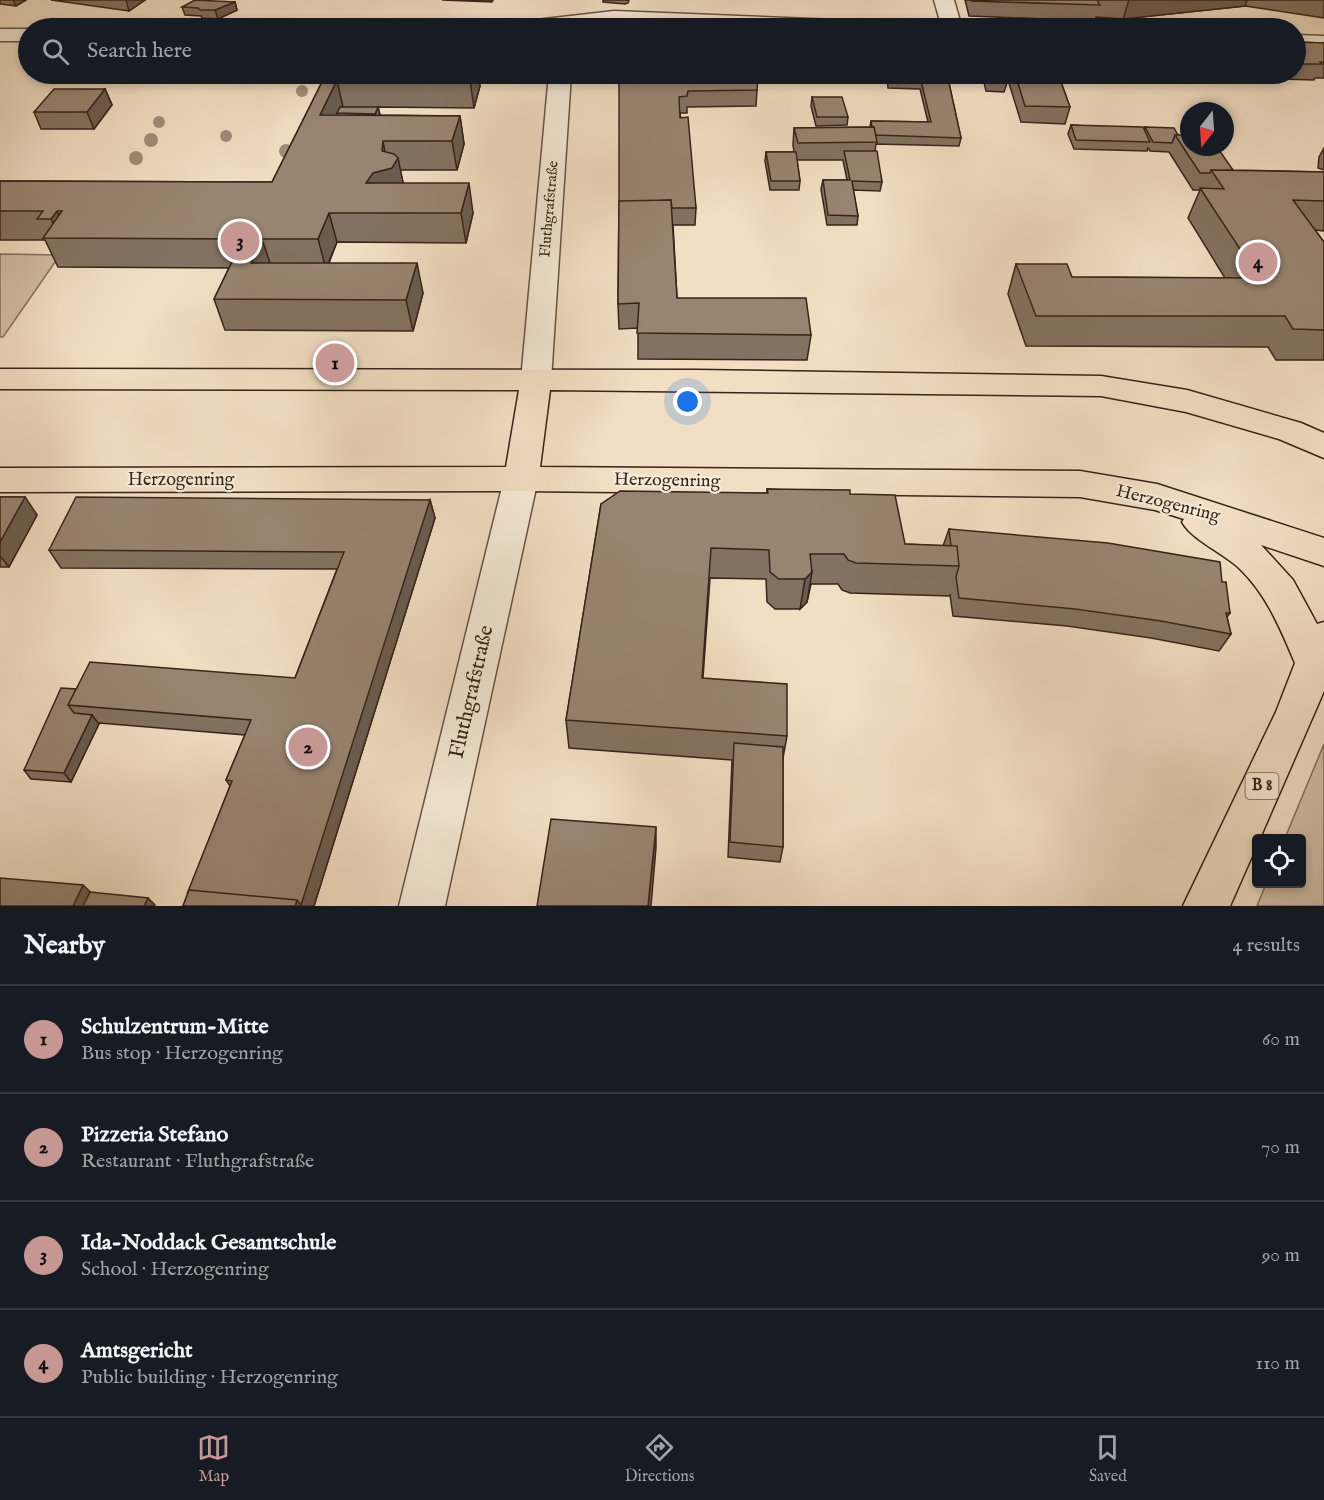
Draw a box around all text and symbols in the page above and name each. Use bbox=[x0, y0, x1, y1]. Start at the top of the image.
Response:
search box bbox=[18, 18, 1306, 84]
icon: search bbox=[39, 35, 72, 68]
text: Search here bbox=[87, 37, 192, 65]
north arrow bbox=[1180, 102, 1234, 156]
street label: Fluthgrafstraße bbox=[535, 160, 563, 258]
pin: 3 bbox=[220, 218, 260, 264]
pin: 4 bbox=[1238, 240, 1278, 284]
pin: 1 bbox=[316, 340, 354, 386]
your location bbox=[673, 387, 702, 416]
street label: Herzogenring bbox=[128, 469, 234, 492]
street label: Herzogenring bbox=[614, 469, 721, 493]
street label: Herzogenring bbox=[1114, 480, 1223, 528]
street label: Fluthgrafstraße bbox=[444, 622, 501, 761]
pin: 2 bbox=[288, 724, 328, 770]
road number: B 8 bbox=[1246, 773, 1278, 799]
map controls bbox=[1252, 834, 1306, 888]
button: locate bbox=[1252, 834, 1306, 888]
text: Nearby bbox=[24, 929, 105, 962]
text: 4 results bbox=[1233, 933, 1300, 958]
text: Schulzentrum-Mitte bbox=[81, 1013, 269, 1041]
text: 1 bbox=[40, 1027, 47, 1052]
text: 60 m bbox=[1262, 1027, 1300, 1052]
text: Bus stop · Herzogenring bbox=[81, 1041, 283, 1066]
text: Pizzeria Stefano bbox=[81, 1121, 228, 1149]
text: 2 bbox=[39, 1135, 48, 1160]
text: 70 m bbox=[1261, 1135, 1300, 1160]
text: Restaurant · Fluthgrafstraße bbox=[81, 1149, 314, 1174]
text: Ida-Noddack Gesamtschule bbox=[81, 1229, 336, 1257]
text: 3 bbox=[40, 1243, 47, 1268]
text: 90 m bbox=[1262, 1243, 1300, 1268]
text: School · Herzogenring bbox=[81, 1257, 269, 1282]
text: Amtsgericht bbox=[81, 1337, 193, 1365]
text: 4 bbox=[39, 1351, 48, 1376]
text: 110 m bbox=[1256, 1351, 1300, 1376]
text: Public building · Herzogenring bbox=[81, 1365, 338, 1390]
tab: Map bbox=[197, 1431, 230, 1487]
tab: Directions bbox=[625, 1431, 694, 1487]
tab: Saved bbox=[1089, 1431, 1127, 1487]

